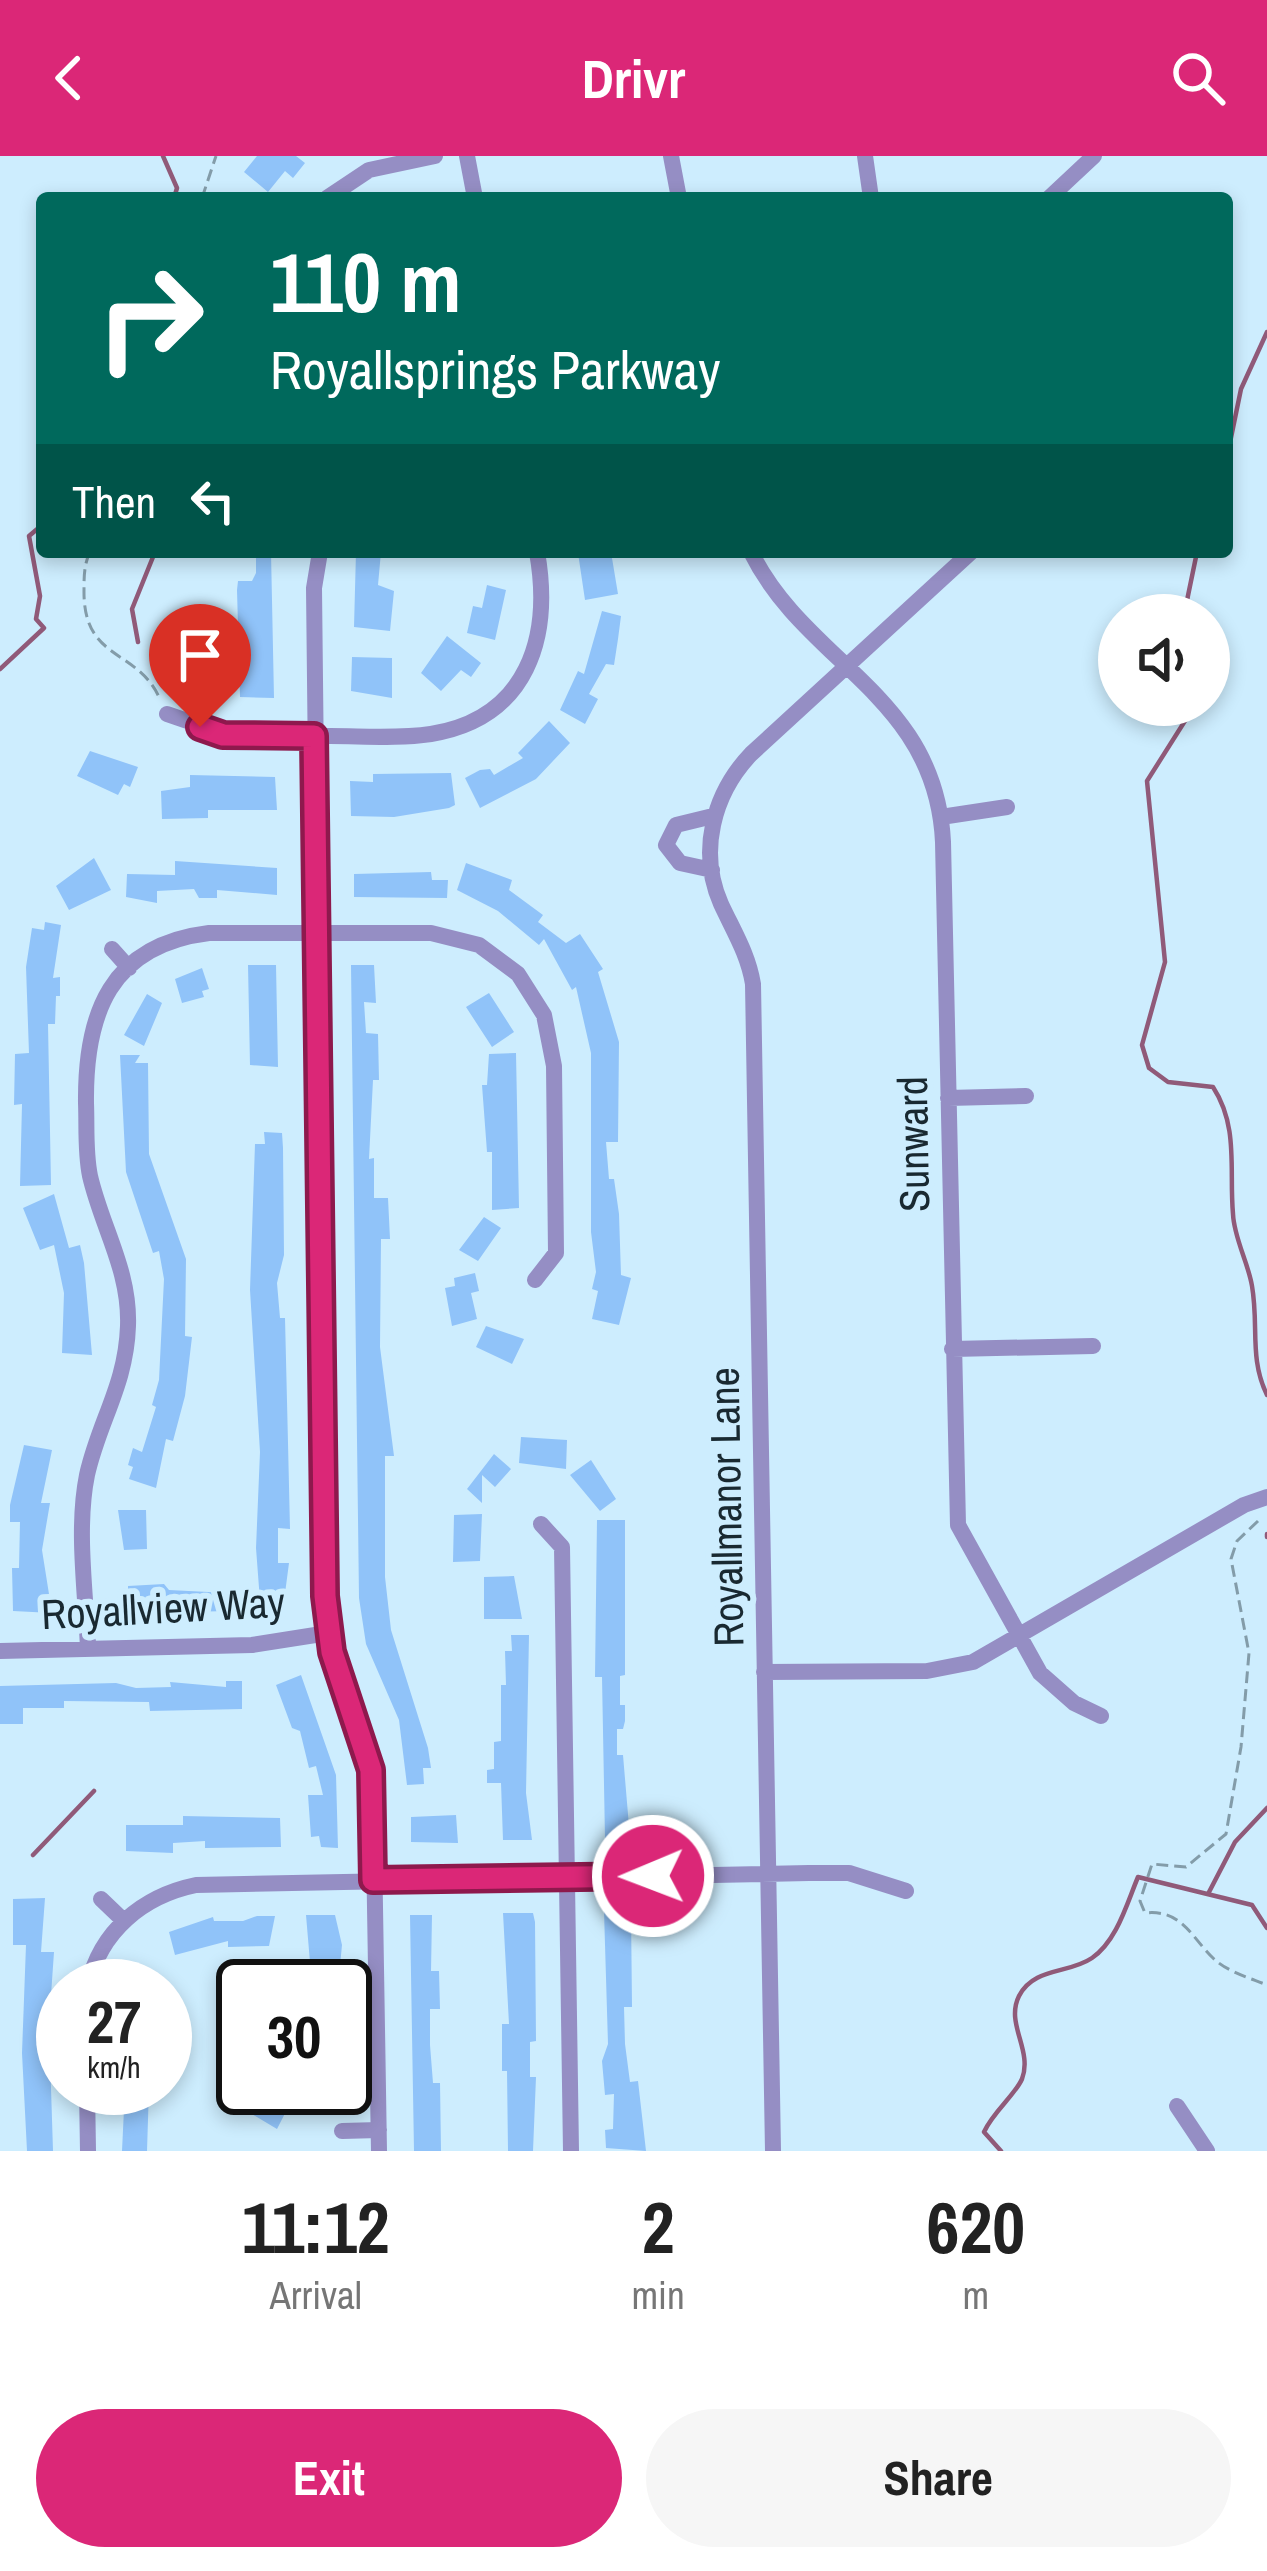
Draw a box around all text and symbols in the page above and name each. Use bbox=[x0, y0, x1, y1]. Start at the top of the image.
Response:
text: Drivr bbox=[582, 42, 685, 115]
icon: back bbox=[36, 45, 102, 111]
icon: search bbox=[1165, 45, 1231, 111]
text: 110 m bbox=[270, 225, 462, 338]
icon: right bbox=[72, 240, 228, 396]
text: Royallsprings Parkway bbox=[270, 333, 720, 406]
icon: left bbox=[180, 468, 246, 534]
text: Then bbox=[72, 471, 156, 532]
map controls bbox=[1098, 594, 1230, 726]
button: sound bbox=[1098, 594, 1230, 726]
pin bbox=[149, 604, 251, 727]
icon: arrive bbox=[167, 622, 233, 688]
street label: Sunward bbox=[884, 1076, 942, 1212]
street label: Royallmanor Lane bbox=[696, 1367, 756, 1647]
street label: Royallview Way bbox=[40, 1574, 286, 1642]
position arrow bbox=[590, 1813, 716, 1939]
speed limit sign: 30 bbox=[216, 1959, 372, 2115]
text: 27 bbox=[87, 1981, 141, 2062]
text: km/h bbox=[87, 2047, 141, 2087]
text: 11:12 bbox=[242, 2178, 390, 2275]
text: 2 bbox=[642, 2178, 675, 2275]
text: 620 bbox=[927, 2178, 1025, 2275]
text: Arrival bbox=[270, 2269, 362, 2321]
text: min bbox=[631, 2269, 685, 2321]
text: m bbox=[963, 2269, 989, 2321]
button: Exit bbox=[36, 2409, 622, 2547]
button: Share bbox=[646, 2409, 1231, 2547]

